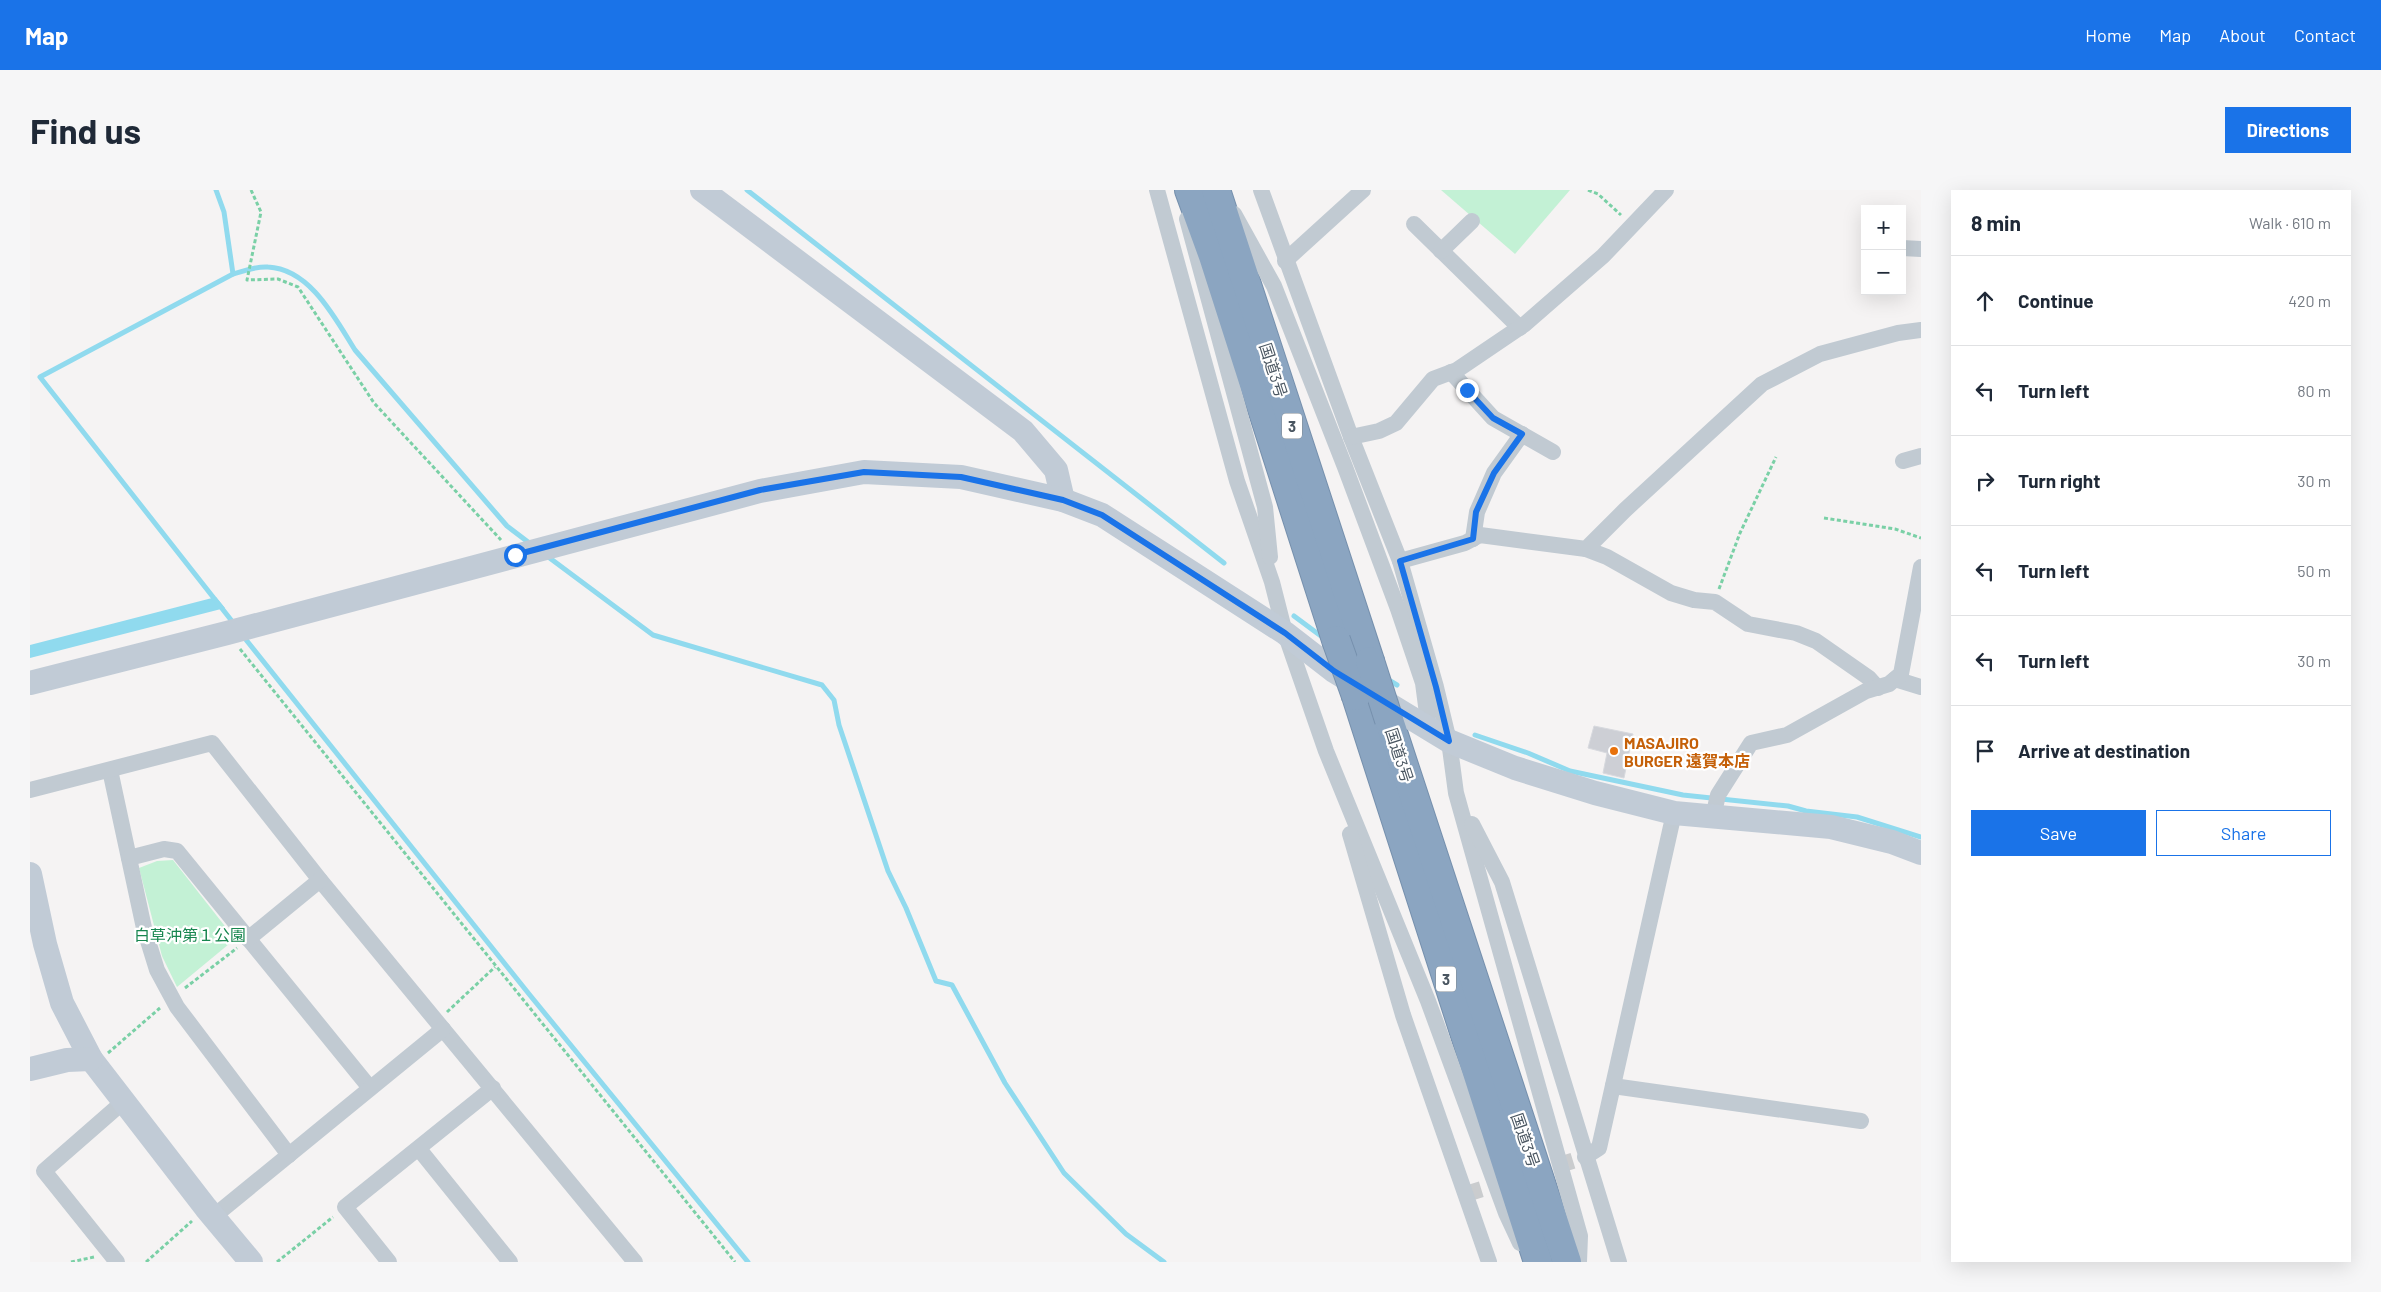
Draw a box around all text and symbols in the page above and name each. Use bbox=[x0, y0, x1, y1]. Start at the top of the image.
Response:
text: Map bbox=[25, 21, 68, 50]
text: Home bbox=[2085, 24, 2131, 46]
text: Map bbox=[2159, 24, 2191, 46]
text: About bbox=[2219, 24, 2266, 46]
text: Contact bbox=[2294, 24, 2356, 46]
button: Directions bbox=[2225, 107, 2351, 153]
text: Find us bbox=[30, 109, 141, 151]
map controls bbox=[1861, 205, 1906, 295]
button: + bbox=[1861, 205, 1906, 250]
text: 8 min bbox=[1971, 210, 2021, 235]
text: Walk · 610 m bbox=[2249, 213, 2331, 232]
button: − bbox=[1861, 250, 1906, 295]
icon: ahead bbox=[1971, 287, 1999, 315]
text: Continue bbox=[2018, 289, 2094, 312]
text: 420 m bbox=[2288, 291, 2331, 310]
street label: 国道3号 bbox=[1256, 340, 1292, 400]
icon: left bbox=[1971, 377, 1999, 405]
route end bbox=[1456, 379, 1479, 402]
text: Turn left bbox=[2018, 379, 2089, 402]
text: 80 m bbox=[2297, 381, 2331, 400]
road number: 3 bbox=[1282, 414, 1302, 438]
icon: right bbox=[1971, 467, 1999, 495]
text: Turn right bbox=[2018, 469, 2100, 492]
text: 30 m bbox=[2297, 471, 2331, 490]
route start bbox=[504, 544, 527, 567]
icon: left bbox=[1971, 557, 1999, 585]
text: Turn left bbox=[2018, 559, 2089, 582]
text: 50 m bbox=[2297, 561, 2331, 580]
icon: left bbox=[1971, 647, 1999, 675]
text: Turn left bbox=[2018, 649, 2089, 672]
text: 30 m bbox=[2297, 651, 2331, 670]
street label: 国道3号 bbox=[1382, 725, 1418, 785]
place label: MASAJIRO BURGER 遠賀本店 bbox=[1624, 733, 1750, 770]
icon: arrive bbox=[1971, 737, 1999, 765]
text: Arrive at destination bbox=[2018, 739, 2190, 762]
marker: MASAJIRO BURGER 遠賀本店 bbox=[1608, 745, 1620, 757]
button: Save bbox=[1971, 810, 2146, 856]
button: Share bbox=[2156, 810, 2331, 856]
park label: 白草沖第１公園 bbox=[134, 925, 246, 944]
road number: 3 bbox=[1436, 966, 1456, 992]
street label: 国道3号 bbox=[1508, 1110, 1544, 1170]

